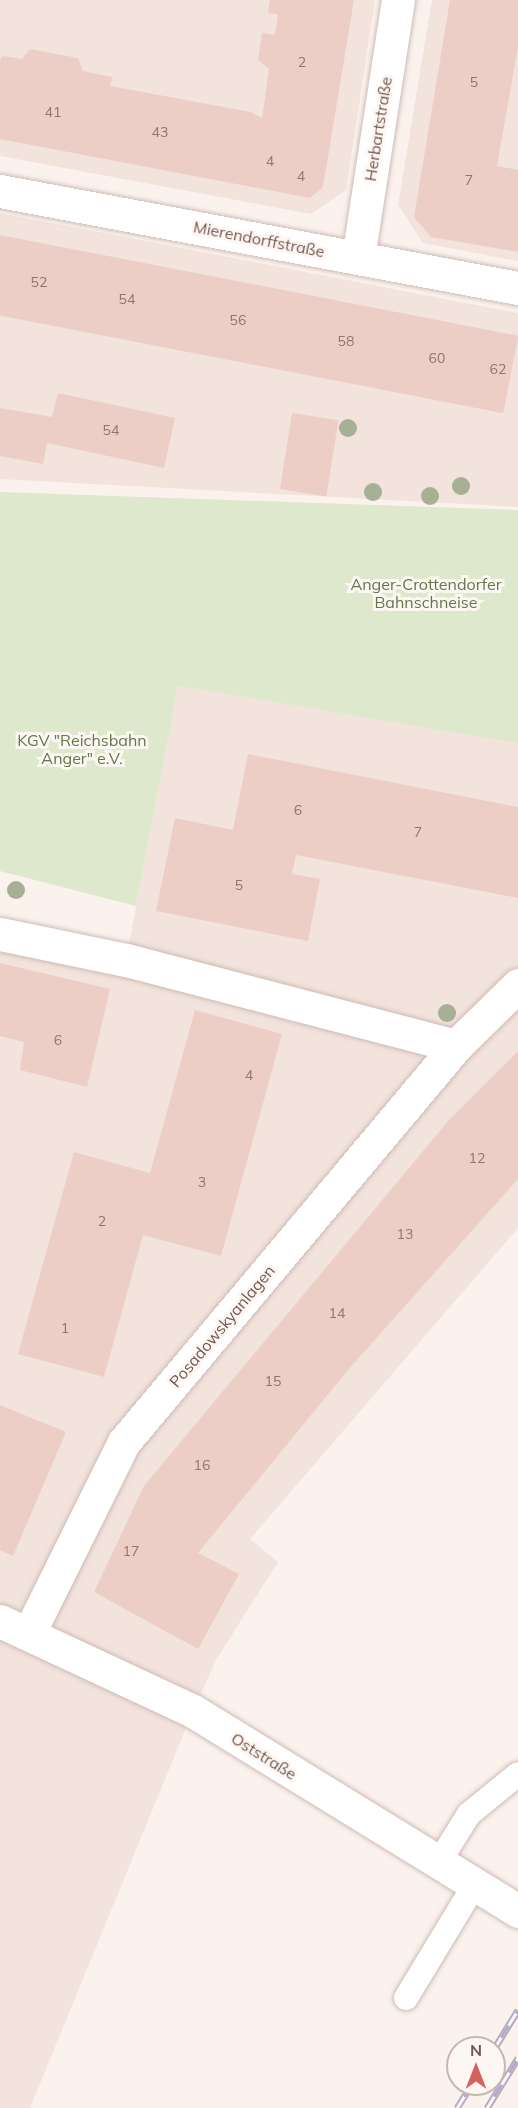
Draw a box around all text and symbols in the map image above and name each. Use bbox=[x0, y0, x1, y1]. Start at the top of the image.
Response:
house number: 2 bbox=[298, 54, 306, 70]
house number: 5 bbox=[470, 74, 478, 90]
street label: Herbartstraße bbox=[360, 75, 396, 183]
house number: 41 bbox=[45, 104, 61, 120]
house number: 43 bbox=[152, 124, 168, 140]
house number: 4 bbox=[266, 153, 274, 169]
house number: 4 bbox=[297, 168, 305, 184]
house number: 7 bbox=[465, 172, 473, 188]
street label: Mierendorffstraße bbox=[192, 217, 326, 261]
house number: 52 bbox=[31, 274, 47, 290]
house number: 54 bbox=[119, 291, 135, 307]
house number: 56 bbox=[230, 312, 246, 328]
house number: 58 bbox=[338, 333, 354, 349]
house number: 60 bbox=[429, 350, 445, 366]
house number: 62 bbox=[490, 361, 506, 377]
house number: 54 bbox=[103, 422, 119, 438]
park label: Anger-Crottendorfer Bahnschneise bbox=[350, 574, 502, 612]
park label: KGV "Reichsbahn Anger" e.V. bbox=[17, 730, 147, 768]
house number: 6 bbox=[294, 802, 302, 818]
house number: 7 bbox=[414, 824, 422, 840]
house number: 5 bbox=[235, 877, 243, 893]
house number: 6 bbox=[54, 1032, 62, 1048]
house number: 4 bbox=[245, 1067, 253, 1083]
house number: 12 bbox=[469, 1150, 485, 1166]
house number: 3 bbox=[198, 1174, 206, 1190]
house number: 2 bbox=[98, 1213, 106, 1229]
house number: 13 bbox=[397, 1226, 413, 1242]
street label: Posadowskyanlagen bbox=[165, 1261, 279, 1391]
house number: 14 bbox=[329, 1305, 345, 1321]
house number: 1 bbox=[61, 1320, 69, 1336]
house number: 15 bbox=[265, 1373, 281, 1389]
house number: 16 bbox=[194, 1457, 210, 1473]
house number: 17 bbox=[123, 1543, 139, 1559]
street label: Oststraße bbox=[228, 1728, 300, 1784]
north arrow bbox=[446, 2036, 506, 2096]
text: N bbox=[470, 2040, 482, 2060]

